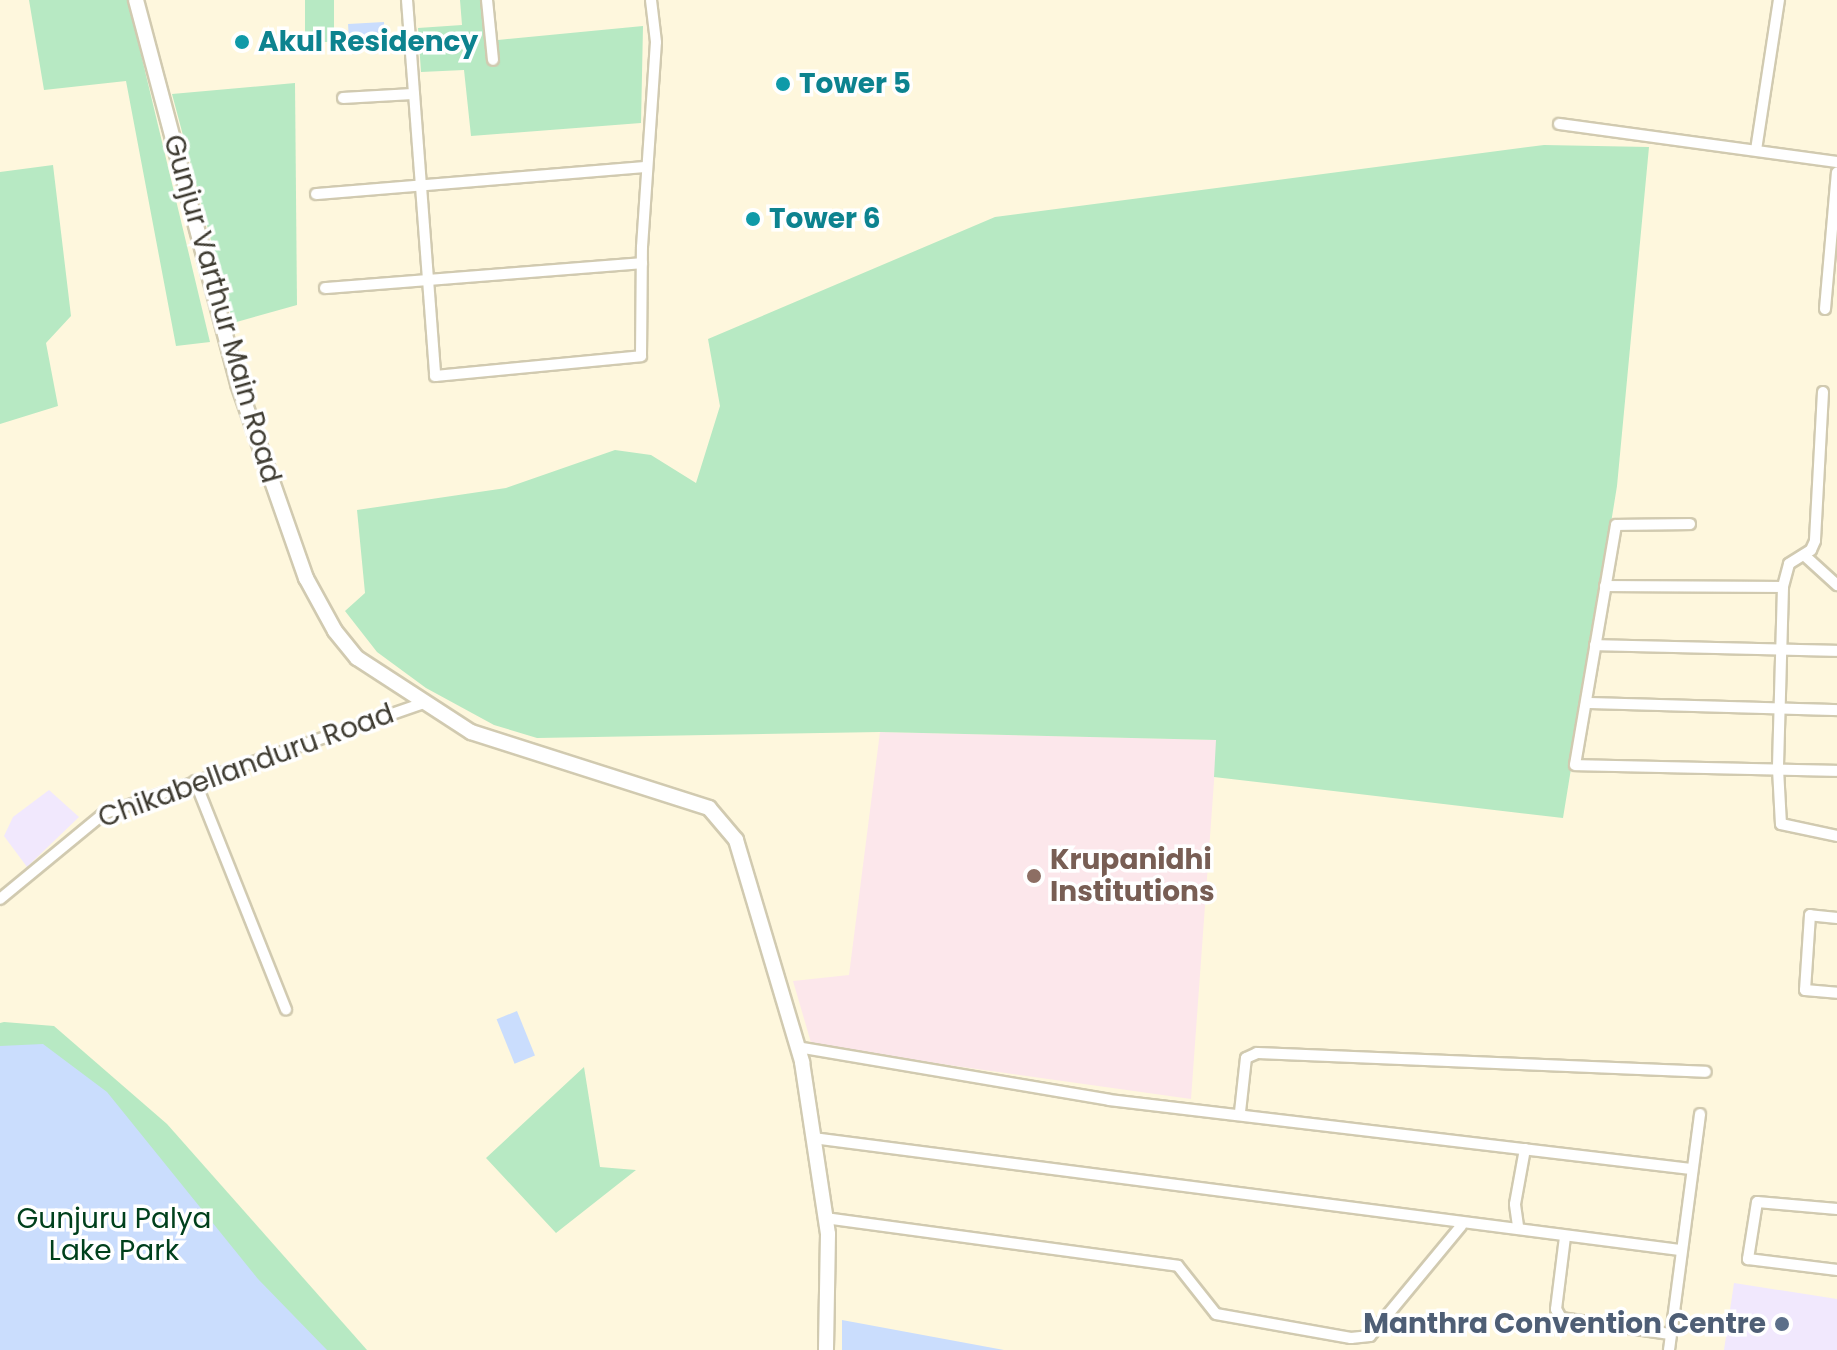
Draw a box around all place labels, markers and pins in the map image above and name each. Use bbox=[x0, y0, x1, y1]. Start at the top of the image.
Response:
place label: Akul Residency bbox=[258, 25, 478, 59]
marker: Akul Residency bbox=[233, 33, 251, 51]
place label: Tower 5 bbox=[799, 67, 911, 101]
marker: Tower 5 bbox=[774, 75, 792, 93]
place label: Tower 6 bbox=[769, 202, 881, 236]
marker: Tower 6 bbox=[744, 210, 762, 228]
place label: Krupanidhi Institutions bbox=[1050, 843, 1215, 909]
marker: Krupanidhi Institutions bbox=[1025, 867, 1043, 885]
place label: Manthra Convention Centre bbox=[1363, 1307, 1766, 1341]
marker: Manthra Convention Centre bbox=[1773, 1315, 1791, 1333]

